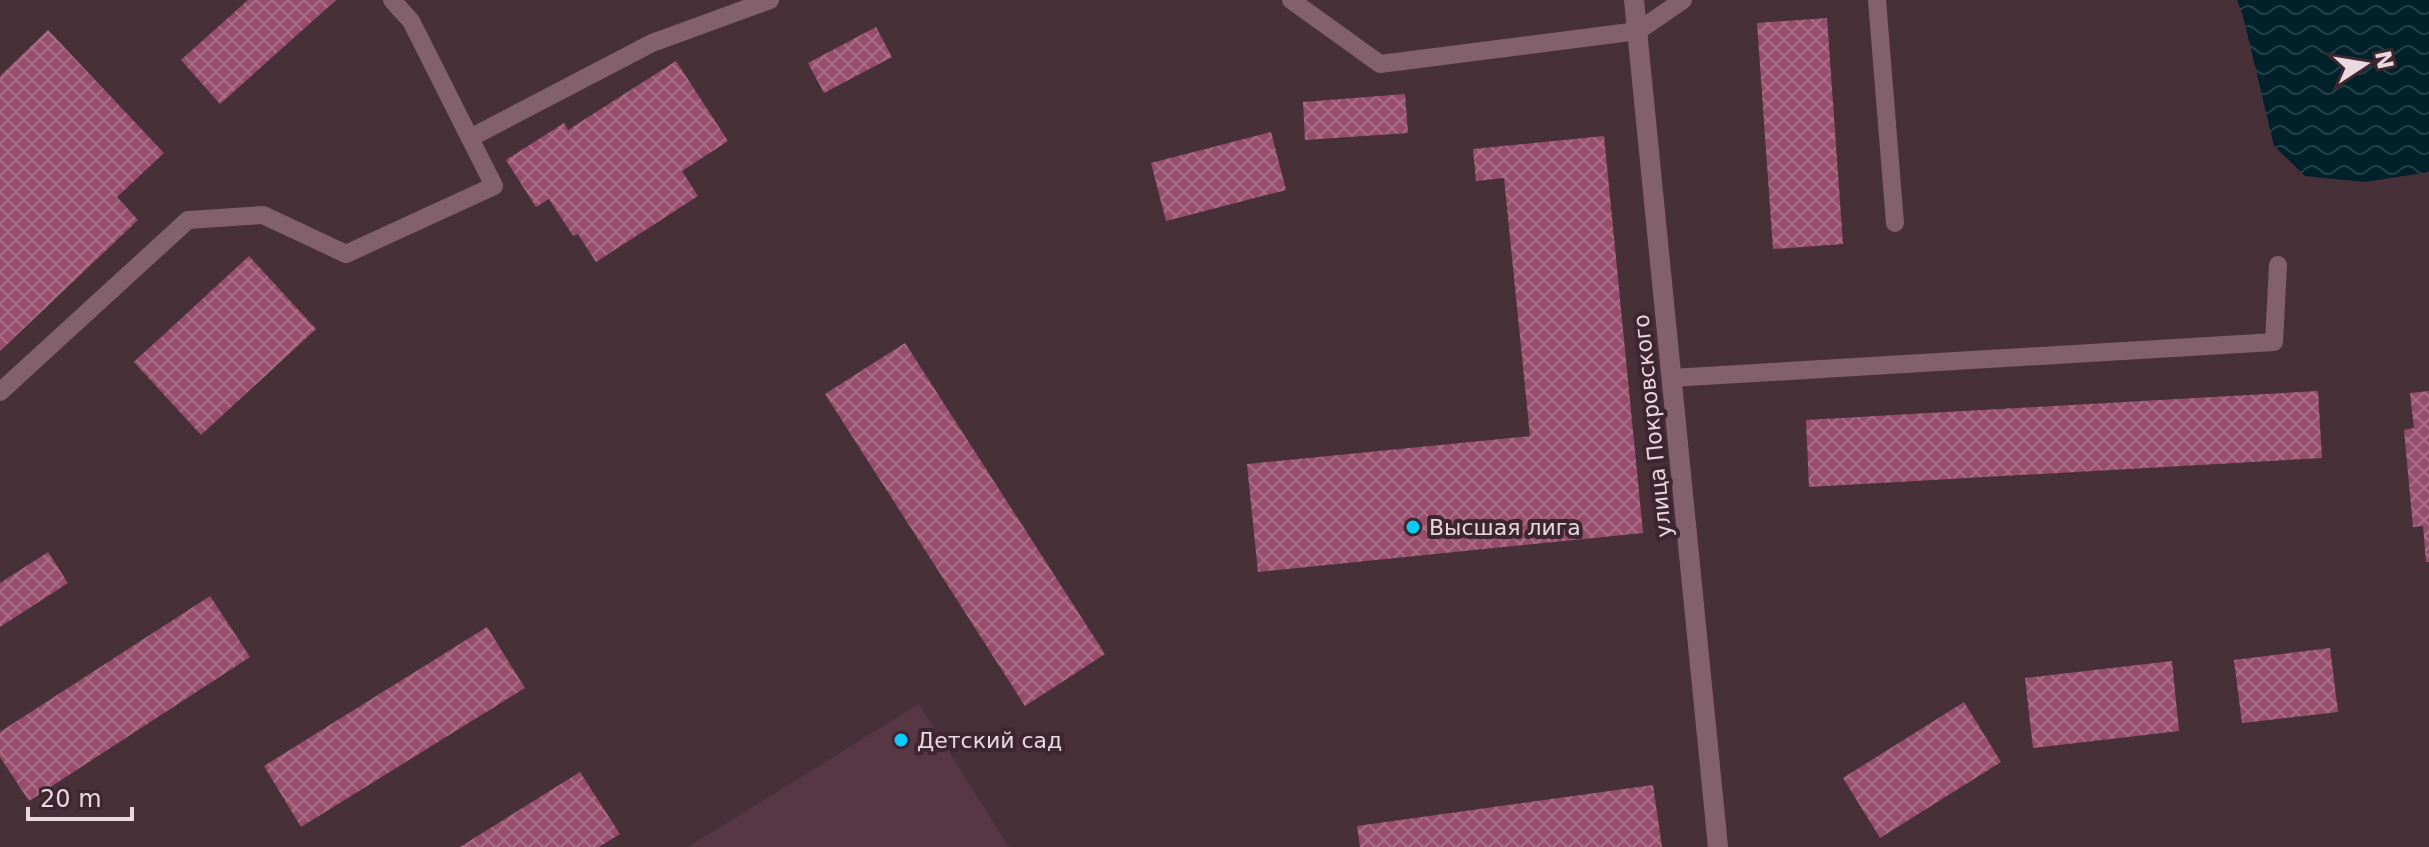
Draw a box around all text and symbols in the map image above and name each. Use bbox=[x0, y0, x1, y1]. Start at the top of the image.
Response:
north arrow bbox=[2325, 24, 2405, 104]
text: N bbox=[2370, 48, 2398, 72]
street label: улица Покровского bbox=[1628, 313, 1677, 539]
place label: Высшая лига bbox=[1429, 515, 1581, 540]
marker: Высшая лига bbox=[1404, 518, 1422, 536]
place label: Детский сад bbox=[917, 728, 1062, 753]
marker: Детский сад bbox=[892, 731, 910, 749]
scale bar bbox=[28, 771, 132, 821]
text: 20 m bbox=[40, 785, 102, 813]

